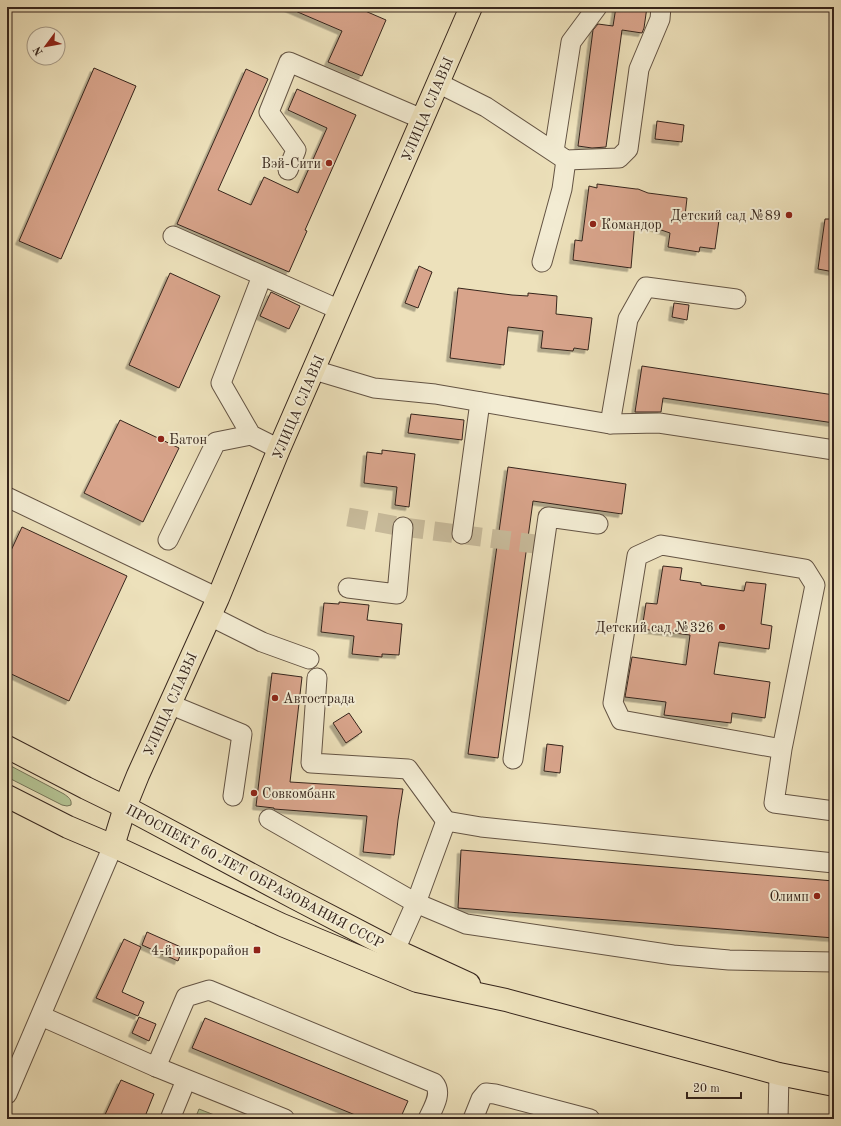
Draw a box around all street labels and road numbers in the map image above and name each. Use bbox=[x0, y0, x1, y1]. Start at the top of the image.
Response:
street label: УЛИЦА СЛАВЫ bbox=[400, 55, 456, 163]
street label: УЛИЦА СЛАВЫ bbox=[271, 353, 327, 461]
street label: УЛИЦА СЛАВЫ bbox=[142, 651, 200, 758]
street label: ПРОСПЕКТ 60 ЛЕТ ОБРАЗОВАНИЯ СССР bbox=[123, 803, 386, 951]

